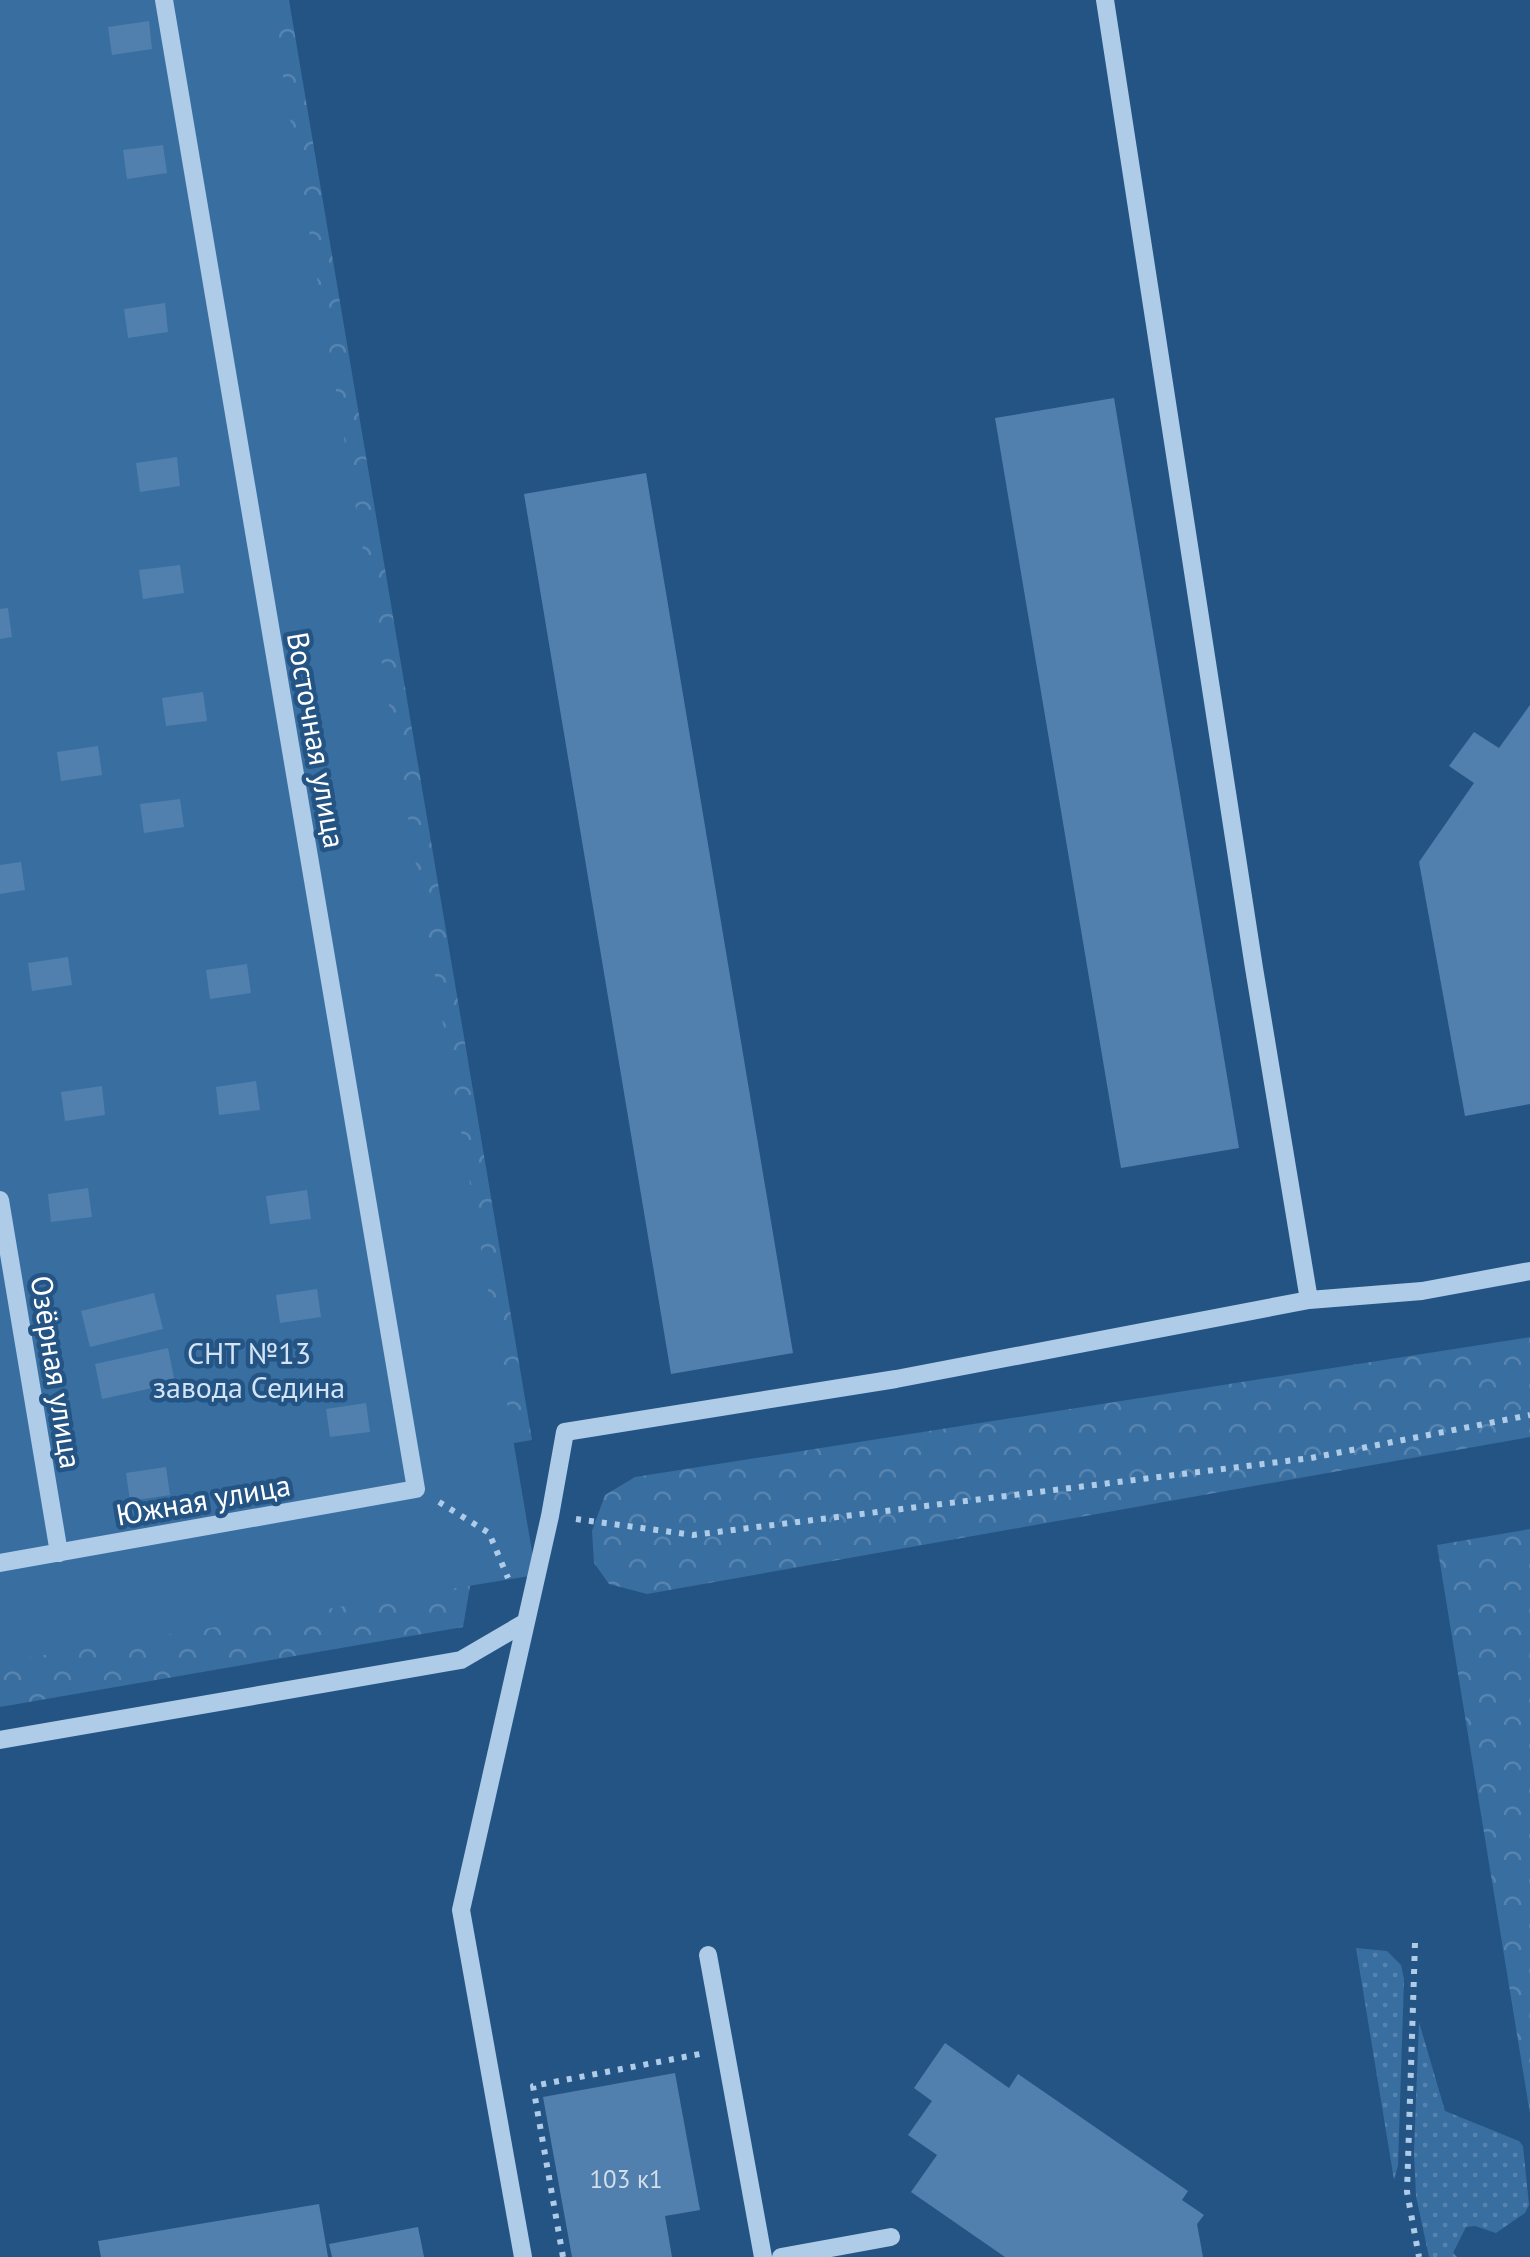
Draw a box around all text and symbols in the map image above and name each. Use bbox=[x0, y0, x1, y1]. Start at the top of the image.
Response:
street label: Восточная улица bbox=[279, 629, 355, 851]
street label: Озёрная улица bbox=[22, 1273, 92, 1471]
park label: СНТ №13 завода Седина bbox=[153, 1333, 345, 1406]
street label: Южная улица bbox=[113, 1464, 293, 1534]
house number: 103 к1 bbox=[589, 2163, 663, 2195]

